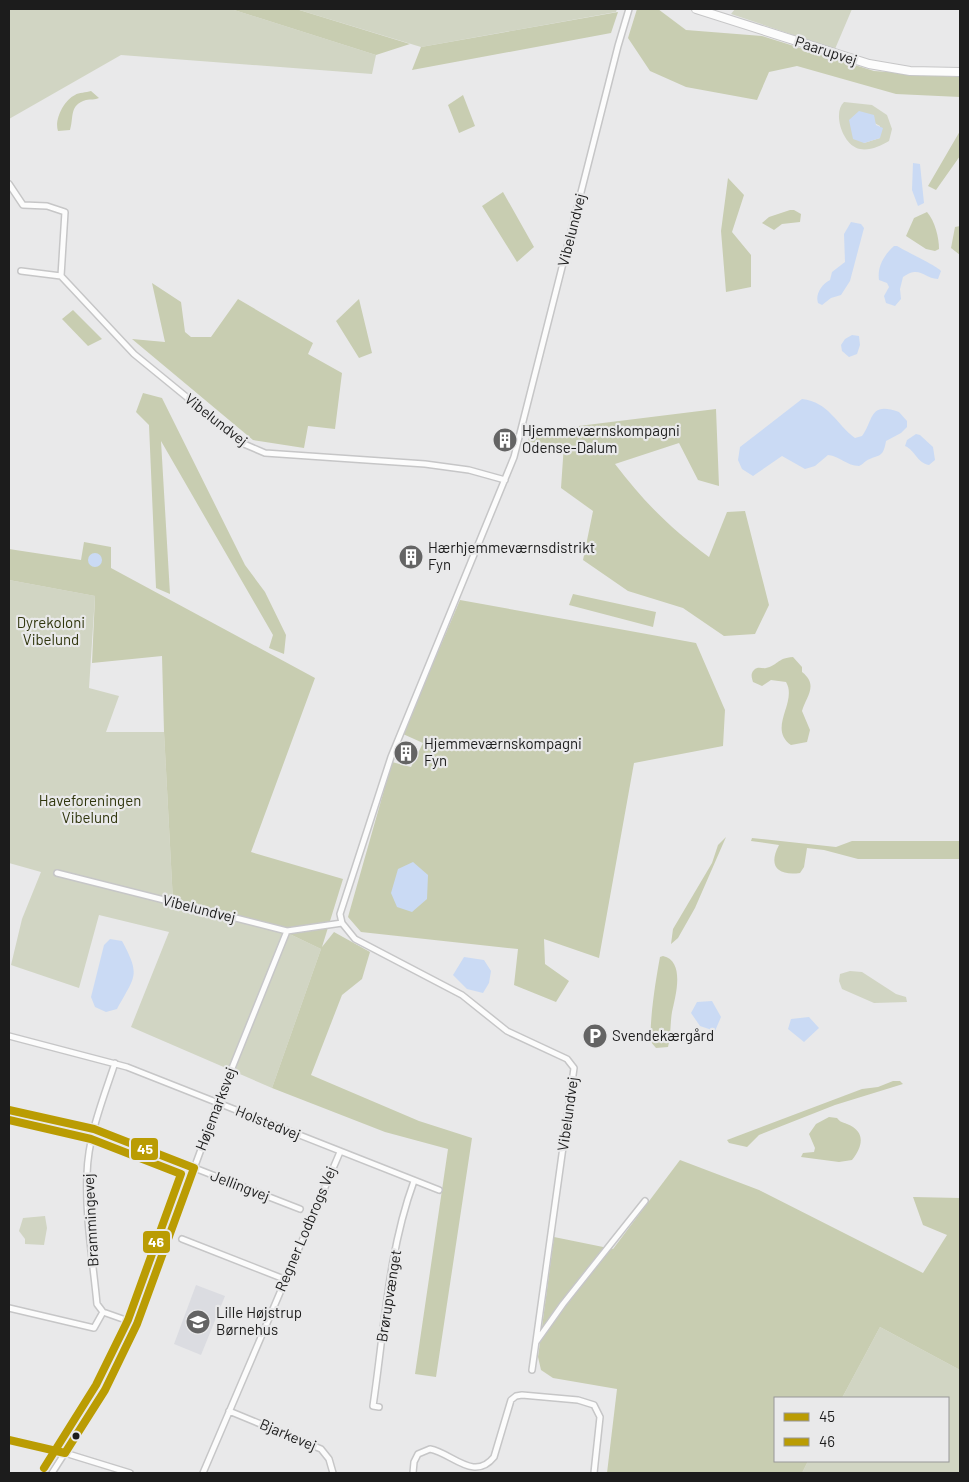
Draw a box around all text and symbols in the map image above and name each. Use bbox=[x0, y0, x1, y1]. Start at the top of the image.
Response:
street label: Paarupvej bbox=[793, 32, 860, 69]
street label: Vibelundvej bbox=[553, 191, 589, 268]
street label: Vibelundvej bbox=[182, 389, 252, 449]
place label: Hjemmeværnskompagni Odense-Dalum bbox=[522, 421, 680, 456]
building icon: Hjemmeværnskompagni Odense-Dalum bbox=[492, 427, 518, 453]
place label: Hærhjemmeværnsdistrikt Fyn bbox=[428, 538, 595, 573]
building icon: Hærhjemmeværnsdistrikt Fyn bbox=[398, 544, 424, 570]
park label: Dyrekoloni Vibelund bbox=[17, 613, 85, 648]
place label: Hjemmeværnskompagni Fyn bbox=[424, 734, 582, 769]
building icon: Hjemmeværnskompagni Fyn bbox=[393, 740, 419, 766]
park label: Haveforeningen Vibelund bbox=[39, 791, 141, 826]
street label: Vibelundvej bbox=[161, 890, 238, 926]
parking icon: Svendekærgård bbox=[582, 1023, 608, 1049]
place label: Svendekærgård bbox=[612, 1026, 714, 1044]
street label: Højemarksvej bbox=[191, 1064, 239, 1153]
street label: Vibelundvej bbox=[553, 1075, 581, 1152]
street label: Holstedvej bbox=[233, 1101, 304, 1143]
line badge: 45 bbox=[130, 1137, 159, 1161]
text: 45 bbox=[137, 1140, 153, 1157]
street label: Regner Lodbrogs Vej bbox=[271, 1163, 340, 1294]
street label: Jellingvej bbox=[208, 1166, 273, 1205]
street label: Brammingevej bbox=[79, 1173, 101, 1267]
line badge: 46 bbox=[142, 1230, 171, 1254]
text: 46 bbox=[148, 1233, 164, 1250]
street label: Brørupvænget bbox=[372, 1248, 404, 1343]
place label: Lille Højstrup Børnehus bbox=[216, 1303, 302, 1338]
school or university icon: Lille Højstrup Børnehus bbox=[185, 1309, 211, 1335]
legend bbox=[774, 1397, 949, 1462]
text: 45 bbox=[819, 1407, 835, 1425]
street label: Bjarkevej bbox=[257, 1414, 319, 1454]
unlabelled marker bbox=[71, 1431, 81, 1441]
text: 46 bbox=[819, 1432, 835, 1450]

